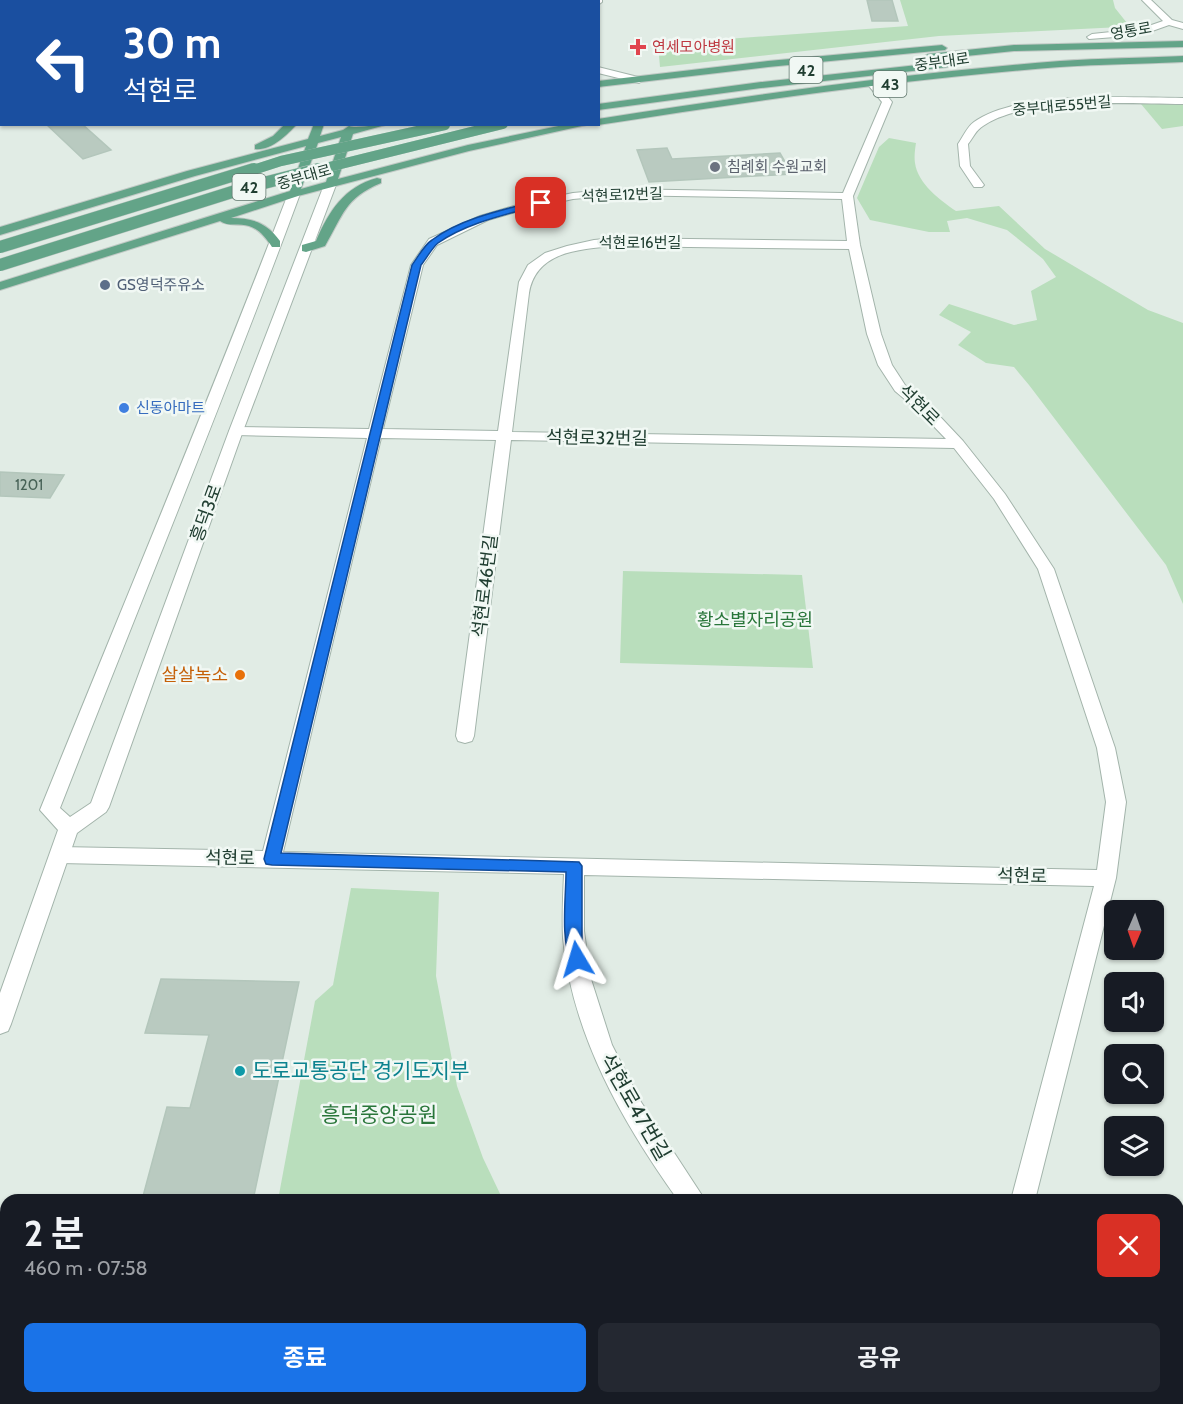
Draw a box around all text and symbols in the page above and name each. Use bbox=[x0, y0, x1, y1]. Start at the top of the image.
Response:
text: 30 m bbox=[123, 17, 221, 69]
street label: 영통로 bbox=[1109, 19, 1153, 43]
icon: left bbox=[24, 24, 102, 102]
marker: 연세모아병원 bbox=[629, 38, 647, 56]
place label: 연세모아병원 bbox=[652, 38, 735, 56]
street label: 중부대로 bbox=[913, 49, 971, 75]
road number: 42 bbox=[790, 57, 822, 83]
road number: 43 bbox=[874, 71, 906, 97]
text: 석현로 bbox=[123, 74, 198, 107]
street label: 중부대로55번길 bbox=[1012, 93, 1112, 119]
place label: 침례회 수원교회 bbox=[727, 158, 827, 176]
marker: 침례회 수원교회 bbox=[708, 160, 722, 174]
street label: 중부대로 bbox=[275, 161, 333, 193]
road number: 42 bbox=[232, 174, 266, 200]
pin bbox=[515, 177, 566, 228]
street label: 석현로12번길 bbox=[581, 185, 663, 205]
icon: arrive bbox=[524, 186, 557, 219]
street label: 석현로16번길 bbox=[599, 234, 681, 252]
place label: GS영덕주유소 bbox=[117, 276, 205, 294]
marker: GS영덕주유소 bbox=[98, 278, 112, 292]
street label: 석현로 bbox=[894, 380, 944, 430]
place label: 신동아마트 bbox=[136, 399, 205, 417]
marker: 신동아마트 bbox=[117, 401, 131, 415]
street label: 석현로32번길 bbox=[546, 426, 648, 450]
house number: 1201 bbox=[15, 476, 43, 494]
street label: 흥덕3로 bbox=[186, 481, 226, 545]
street label: 석현로46번길 bbox=[468, 533, 502, 639]
park label: 황소별자리공원 bbox=[697, 609, 813, 631]
place label: 살살녹소 bbox=[162, 664, 228, 686]
marker: 살살녹소 bbox=[233, 668, 247, 682]
street label: 석현로 bbox=[205, 847, 255, 869]
street label: 석현로 bbox=[997, 865, 1047, 887]
north arrow bbox=[1104, 900, 1164, 960]
map controls bbox=[1104, 900, 1164, 1176]
position arrow bbox=[545, 927, 609, 991]
button: sound bbox=[1104, 972, 1164, 1032]
button: search bbox=[1104, 1044, 1164, 1104]
street label: 석현로47번길 bbox=[595, 1049, 676, 1165]
place label: 도로교통공단 경기도지부 bbox=[252, 1058, 469, 1083]
marker: 도로교통공단 경기도지부 bbox=[233, 1064, 247, 1078]
park label: 흥덕중앙공원 bbox=[321, 1102, 437, 1127]
button: layers bbox=[1104, 1116, 1164, 1176]
text: 2 분 bbox=[24, 1211, 84, 1255]
button: close bbox=[1097, 1214, 1160, 1277]
text: 460 m · 07:58 bbox=[24, 1256, 148, 1280]
button: 종료 bbox=[24, 1323, 586, 1392]
button: 공유 bbox=[598, 1323, 1160, 1392]

